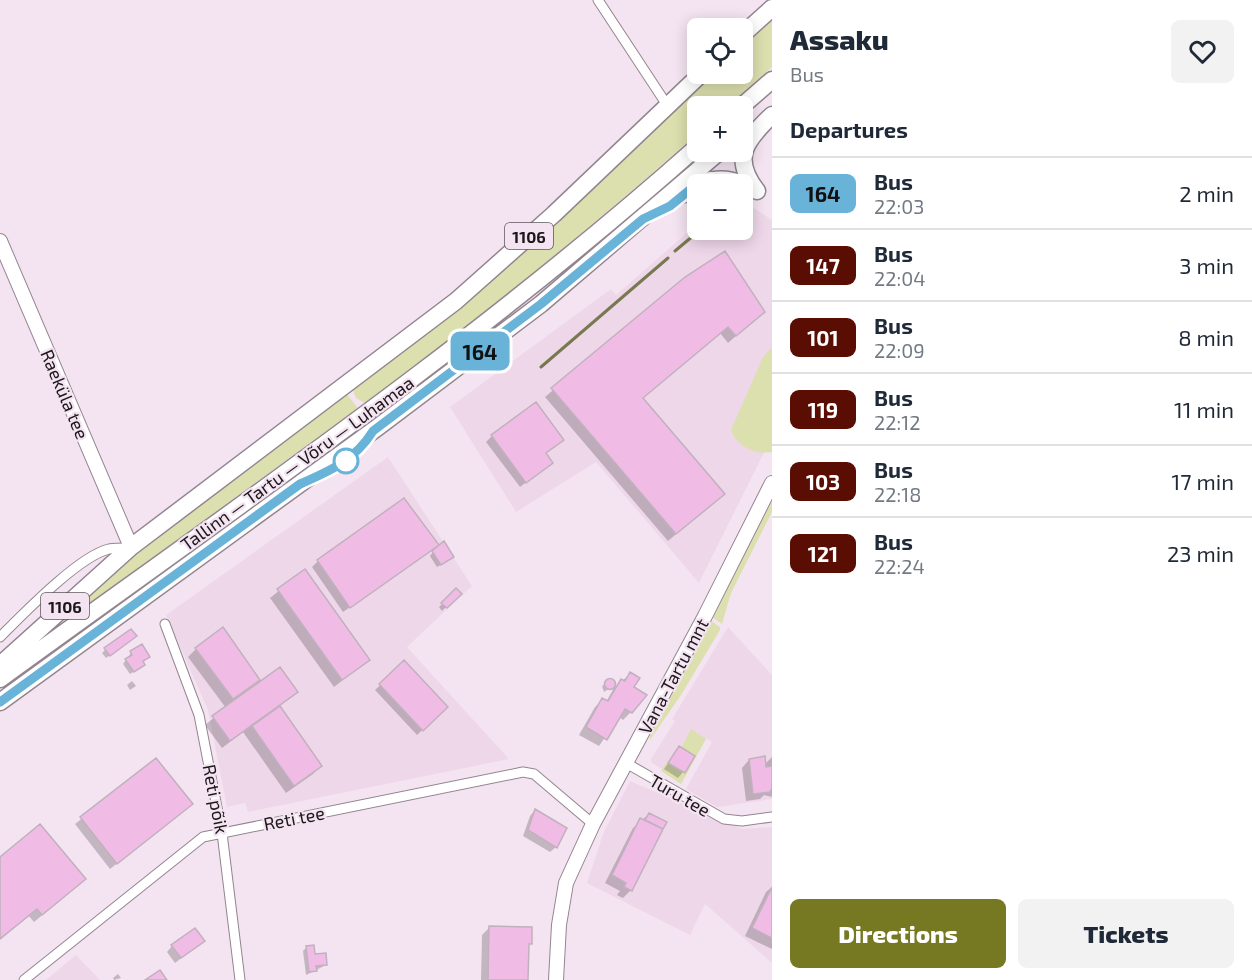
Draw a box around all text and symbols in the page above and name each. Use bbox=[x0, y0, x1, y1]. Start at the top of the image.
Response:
map controls bbox=[687, 18, 753, 240]
button: locate bbox=[687, 18, 753, 84]
button: heart bbox=[1171, 20, 1234, 83]
text: Assaku bbox=[790, 22, 889, 56]
text: Bus bbox=[790, 62, 824, 86]
button: + bbox=[687, 96, 753, 162]
text: Departures bbox=[790, 116, 908, 142]
text: Bus bbox=[874, 168, 913, 194]
button: − bbox=[687, 174, 753, 240]
text: 2 min bbox=[1179, 180, 1234, 206]
text: 164 bbox=[806, 181, 840, 206]
text: 22:03 bbox=[874, 194, 924, 218]
road number: 1106 bbox=[505, 223, 553, 249]
text: Bus bbox=[874, 240, 913, 266]
text: 3 min bbox=[1179, 252, 1234, 278]
text: 147 bbox=[806, 253, 840, 278]
text: 22:04 bbox=[874, 266, 926, 290]
text: Bus bbox=[874, 312, 913, 338]
text: 8 min bbox=[1178, 324, 1234, 350]
text: 101 bbox=[807, 325, 839, 350]
line badge: 164 bbox=[446, 332, 514, 370]
text: 22:09 bbox=[874, 338, 925, 362]
text: 164 bbox=[463, 339, 497, 364]
street label: Raeküla tee bbox=[36, 346, 94, 442]
street label: Tallinn — Tartu — Võru — Luhamaa bbox=[176, 371, 418, 555]
text: Bus bbox=[874, 384, 913, 410]
text: 11 min bbox=[1174, 396, 1234, 422]
text: 119 bbox=[808, 397, 838, 422]
text: 22:12 bbox=[874, 410, 920, 434]
unlabelled marker bbox=[333, 448, 359, 474]
text: Bus bbox=[874, 456, 913, 482]
text: 17 min bbox=[1172, 468, 1234, 494]
text: 103 bbox=[806, 469, 840, 494]
text: 22:18 bbox=[874, 482, 921, 506]
text: Bus bbox=[874, 528, 913, 554]
text: 23 min bbox=[1167, 540, 1234, 566]
text: 121 bbox=[808, 541, 838, 566]
text: 22:24 bbox=[874, 554, 925, 578]
road number: 1106 bbox=[41, 593, 89, 619]
street label: Vana-Tartu mnt bbox=[633, 614, 713, 738]
street label: Reti põik bbox=[198, 762, 234, 836]
street label: Turu tee bbox=[646, 769, 714, 821]
street label: Reti tee bbox=[262, 801, 326, 835]
button: Directions bbox=[790, 899, 1006, 968]
button: Tickets bbox=[1018, 899, 1234, 968]

